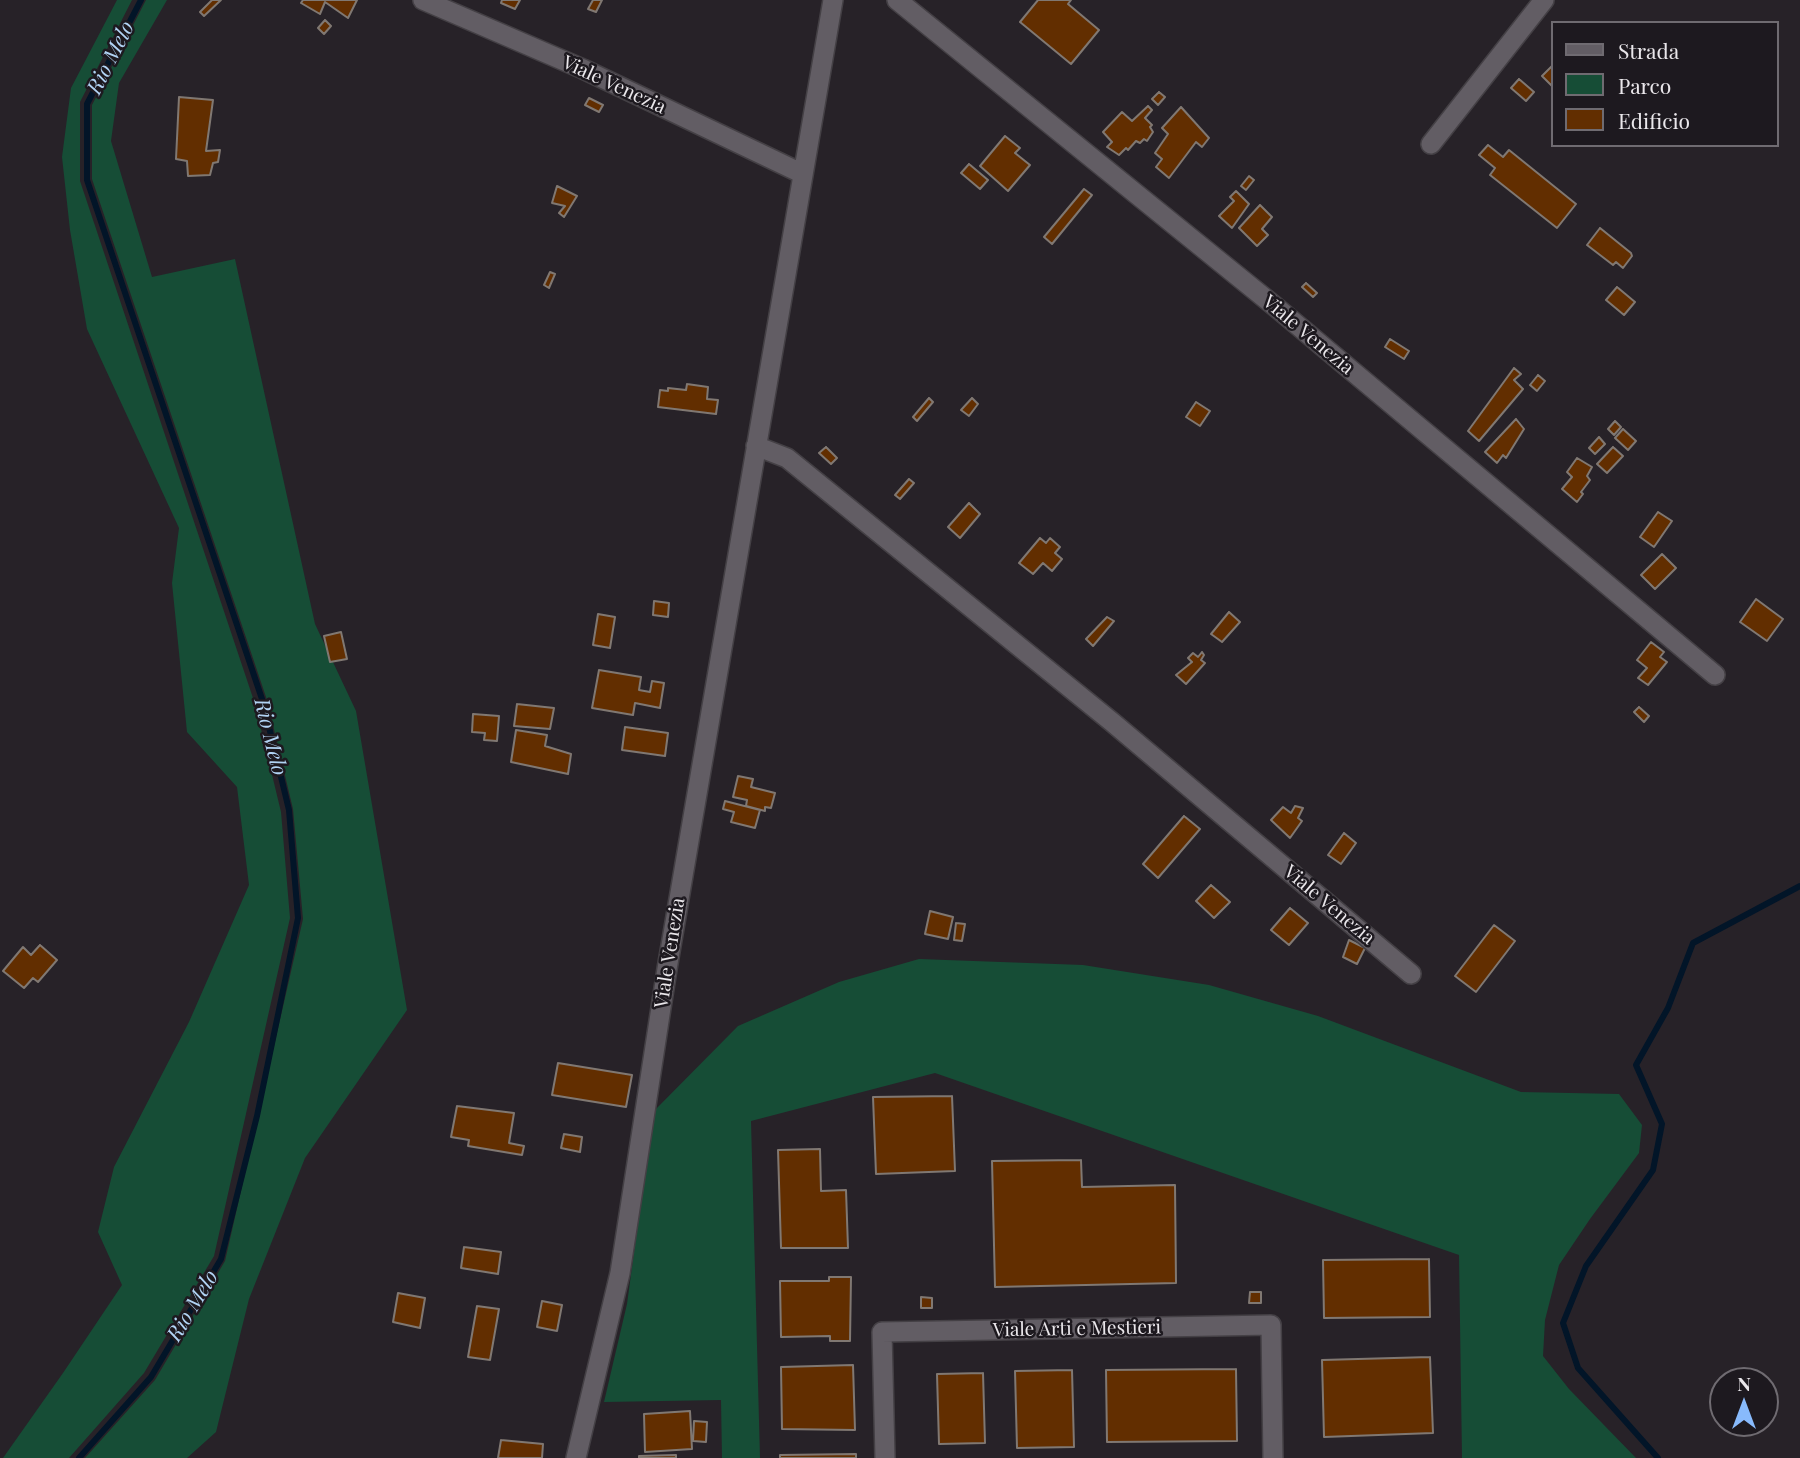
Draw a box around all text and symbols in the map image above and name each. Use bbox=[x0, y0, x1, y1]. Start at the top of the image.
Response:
water label: Rio Melo bbox=[82, 17, 140, 99]
legend bbox=[1552, 21, 1779, 147]
text: Strada bbox=[1618, 36, 1679, 64]
street label: Viale Venezia bbox=[559, 51, 669, 119]
text: Parco bbox=[1618, 71, 1671, 99]
text: Edificio bbox=[1618, 106, 1690, 134]
street label: Viale Venezia bbox=[1258, 290, 1358, 380]
water label: Rio Melo bbox=[248, 696, 292, 778]
street label: Viale Venezia bbox=[1279, 860, 1379, 950]
street label: Viale Venezia bbox=[650, 896, 690, 1010]
water label: Rio Melo bbox=[162, 1266, 224, 1346]
street label: Viale Arti e Mestieri bbox=[993, 1316, 1161, 1342]
north arrow bbox=[1709, 1367, 1779, 1437]
text: N bbox=[1737, 1370, 1751, 1396]

